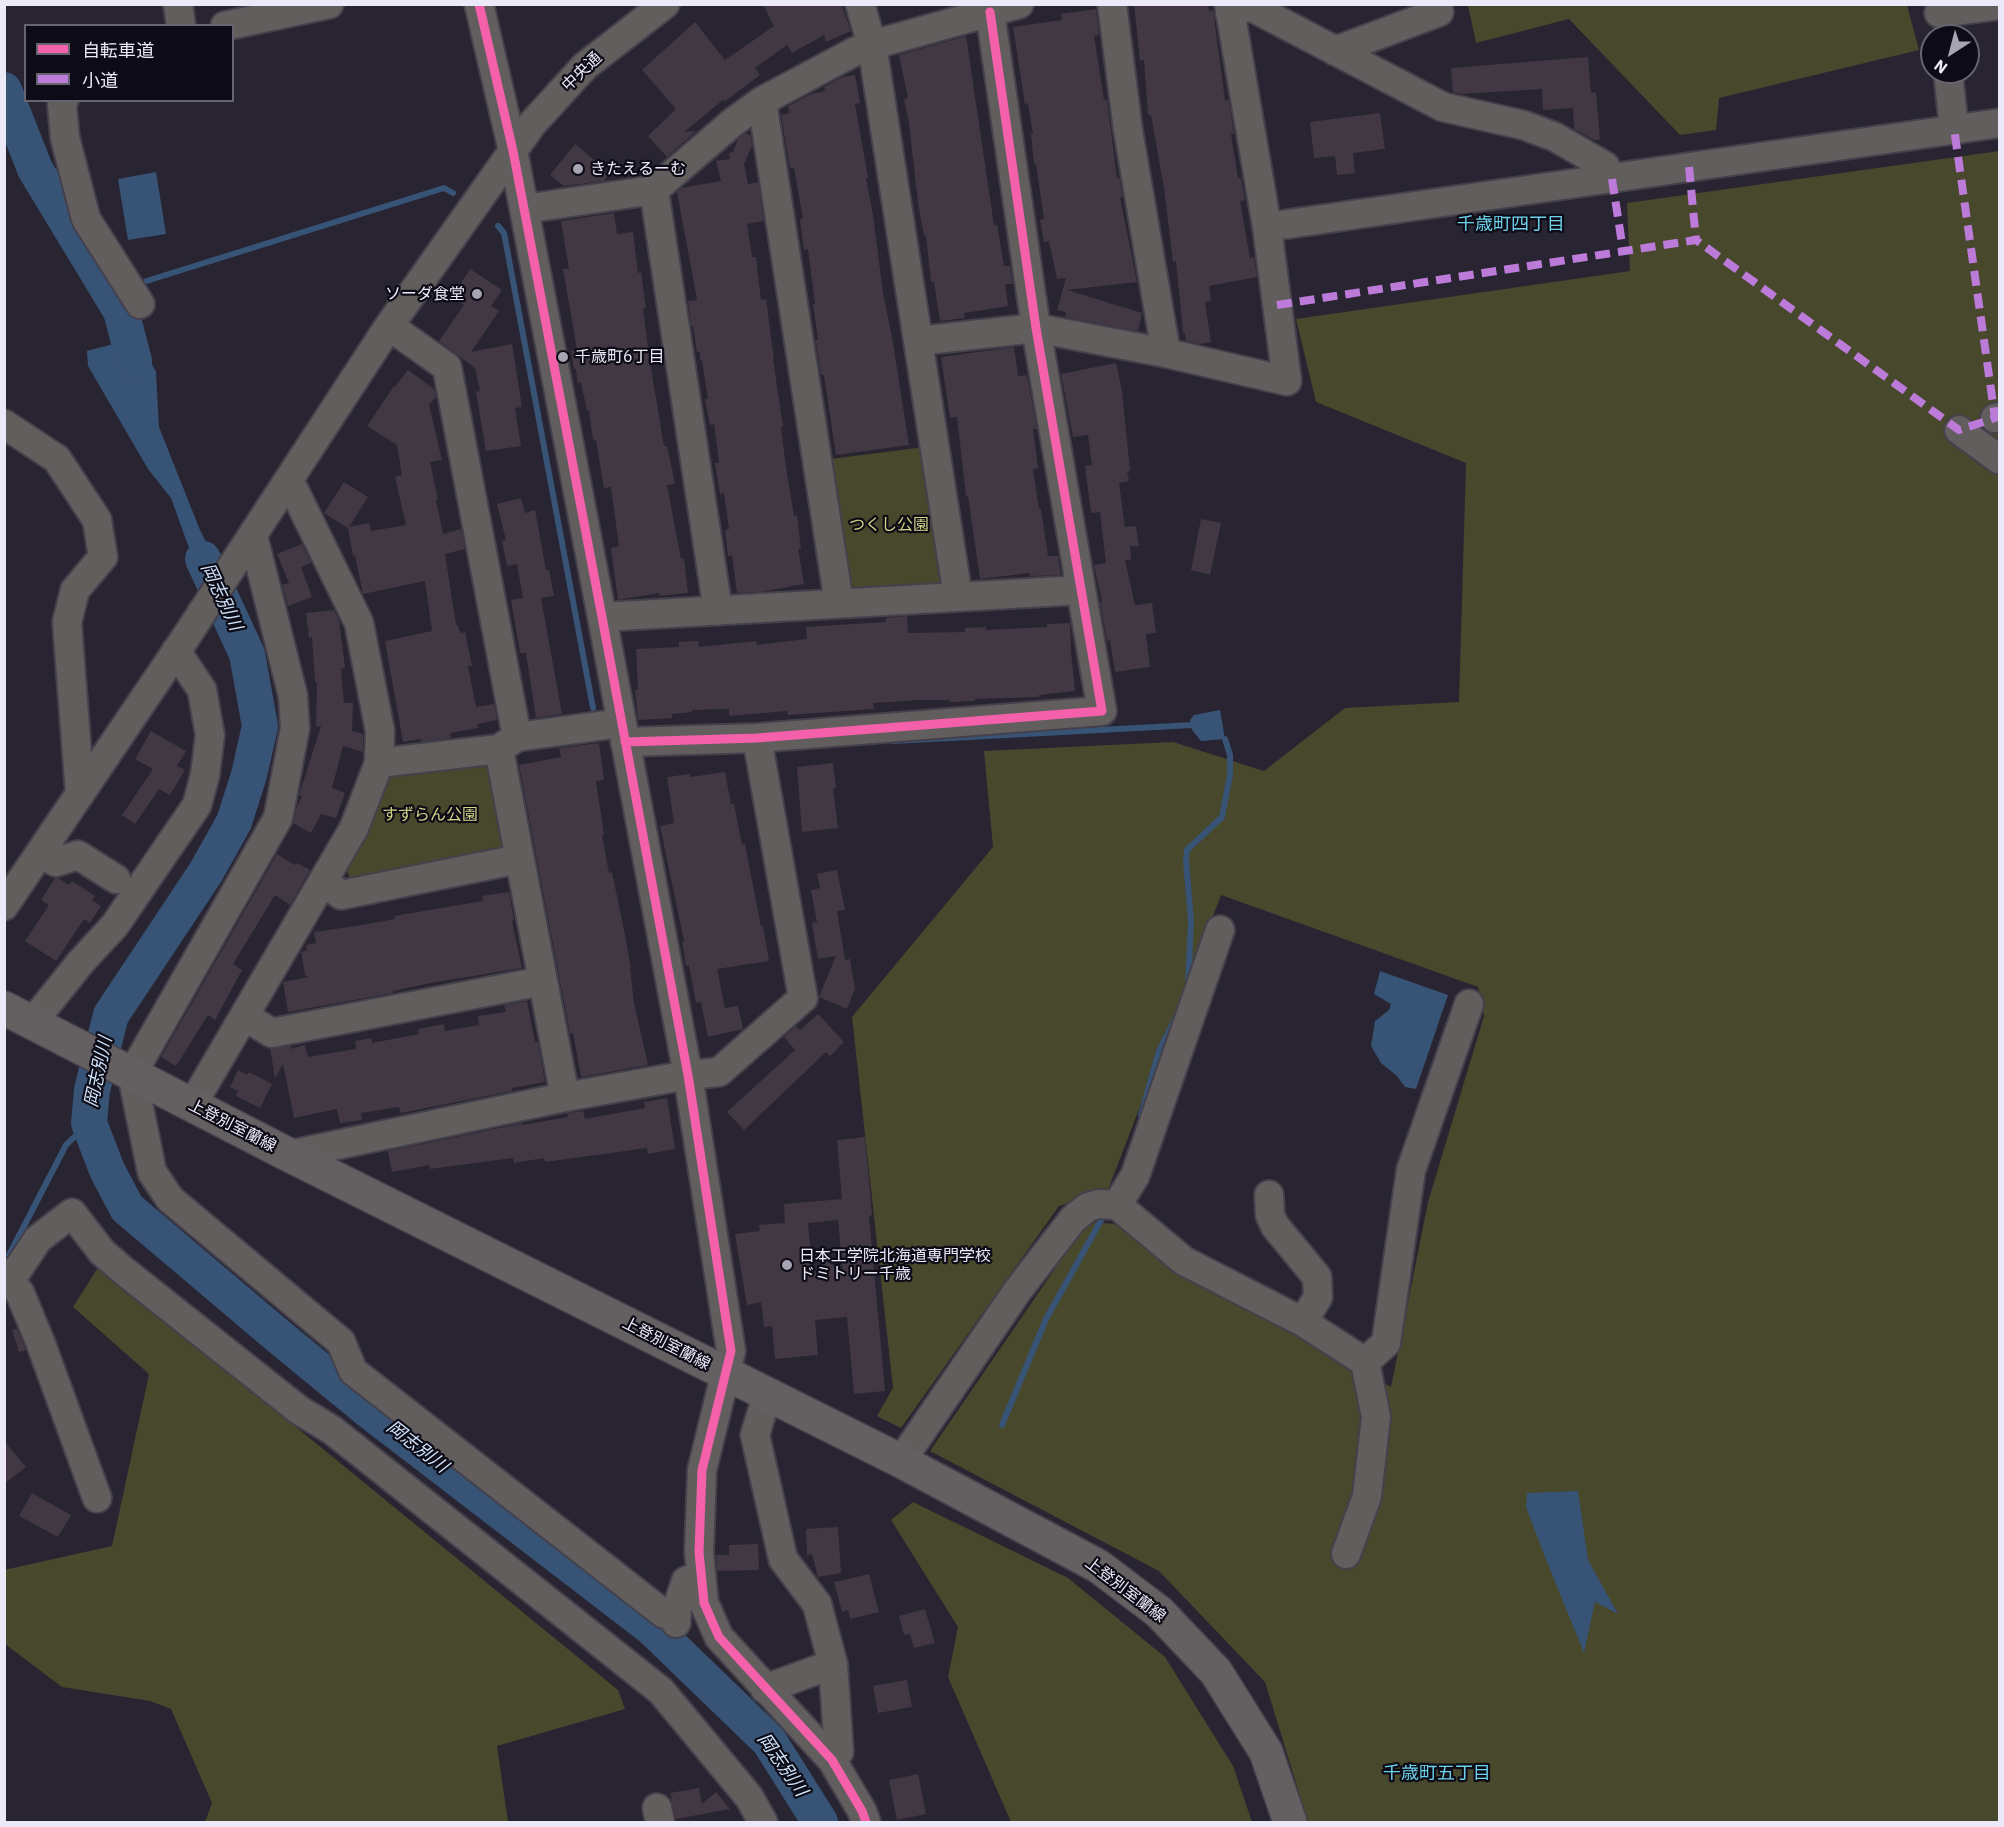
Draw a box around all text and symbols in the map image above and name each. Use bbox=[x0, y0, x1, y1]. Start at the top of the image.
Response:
legend bbox=[24, 24, 234, 102]
north arrow bbox=[1920, 24, 1980, 84]
text: 自転車道 bbox=[82, 39, 154, 62]
street label: 中央通 bbox=[558, 48, 606, 96]
text: N bbox=[1930, 55, 1951, 78]
text: 小道 bbox=[82, 69, 118, 92]
place label: きたえるーむ bbox=[590, 159, 686, 179]
marker: きたえるーむ bbox=[571, 162, 585, 176]
district label: 千歳町四丁目 bbox=[1457, 214, 1565, 236]
place label: ソーダ食堂 bbox=[385, 284, 465, 304]
marker: ソーダ食堂 bbox=[470, 287, 484, 301]
place label: 千歳町6丁目 bbox=[575, 347, 665, 367]
marker: 千歳町6丁目 bbox=[556, 350, 570, 364]
park label: つくし公園 bbox=[849, 515, 929, 535]
water label: 岡志別川 bbox=[196, 560, 246, 634]
park label: すずらん公園 bbox=[382, 805, 478, 825]
water label: 岡志別川 bbox=[81, 1035, 117, 1109]
street label: 上登別室蘭線 bbox=[185, 1096, 279, 1156]
place label: 日本工学院北海道専門学校 ドミトリー千歳 bbox=[799, 1246, 991, 1284]
marker: 日本工学院北海道専門学校 ドミトリー千歳 bbox=[780, 1258, 794, 1272]
street label: 上登別室蘭線 bbox=[619, 1314, 713, 1374]
water label: 岡志別川 bbox=[382, 1416, 452, 1478]
street label: 上登別室蘭線 bbox=[1081, 1553, 1169, 1627]
water label: 岡志別川 bbox=[753, 1729, 811, 1801]
district label: 千歳町五丁目 bbox=[1383, 1763, 1491, 1785]

